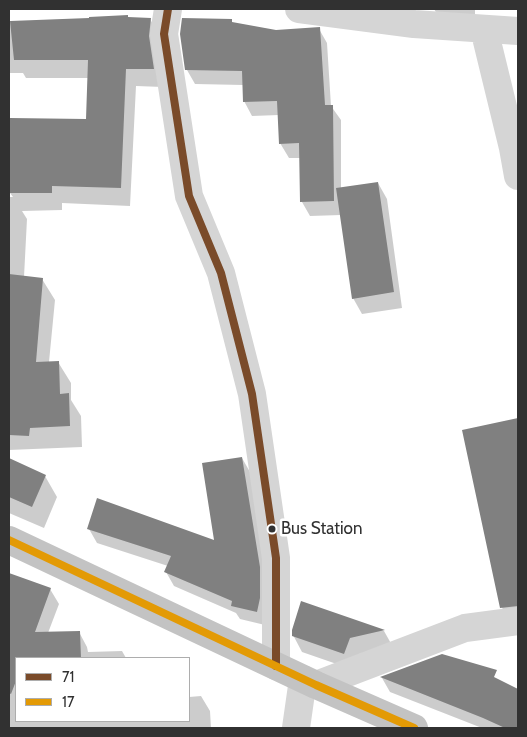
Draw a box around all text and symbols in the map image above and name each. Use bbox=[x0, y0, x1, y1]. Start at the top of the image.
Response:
place label: Bus Station bbox=[281, 519, 362, 539]
marker: Bus Station bbox=[267, 524, 277, 534]
legend bbox=[15, 657, 190, 722]
text: 71 bbox=[62, 668, 74, 686]
text: 17 bbox=[62, 693, 74, 711]

